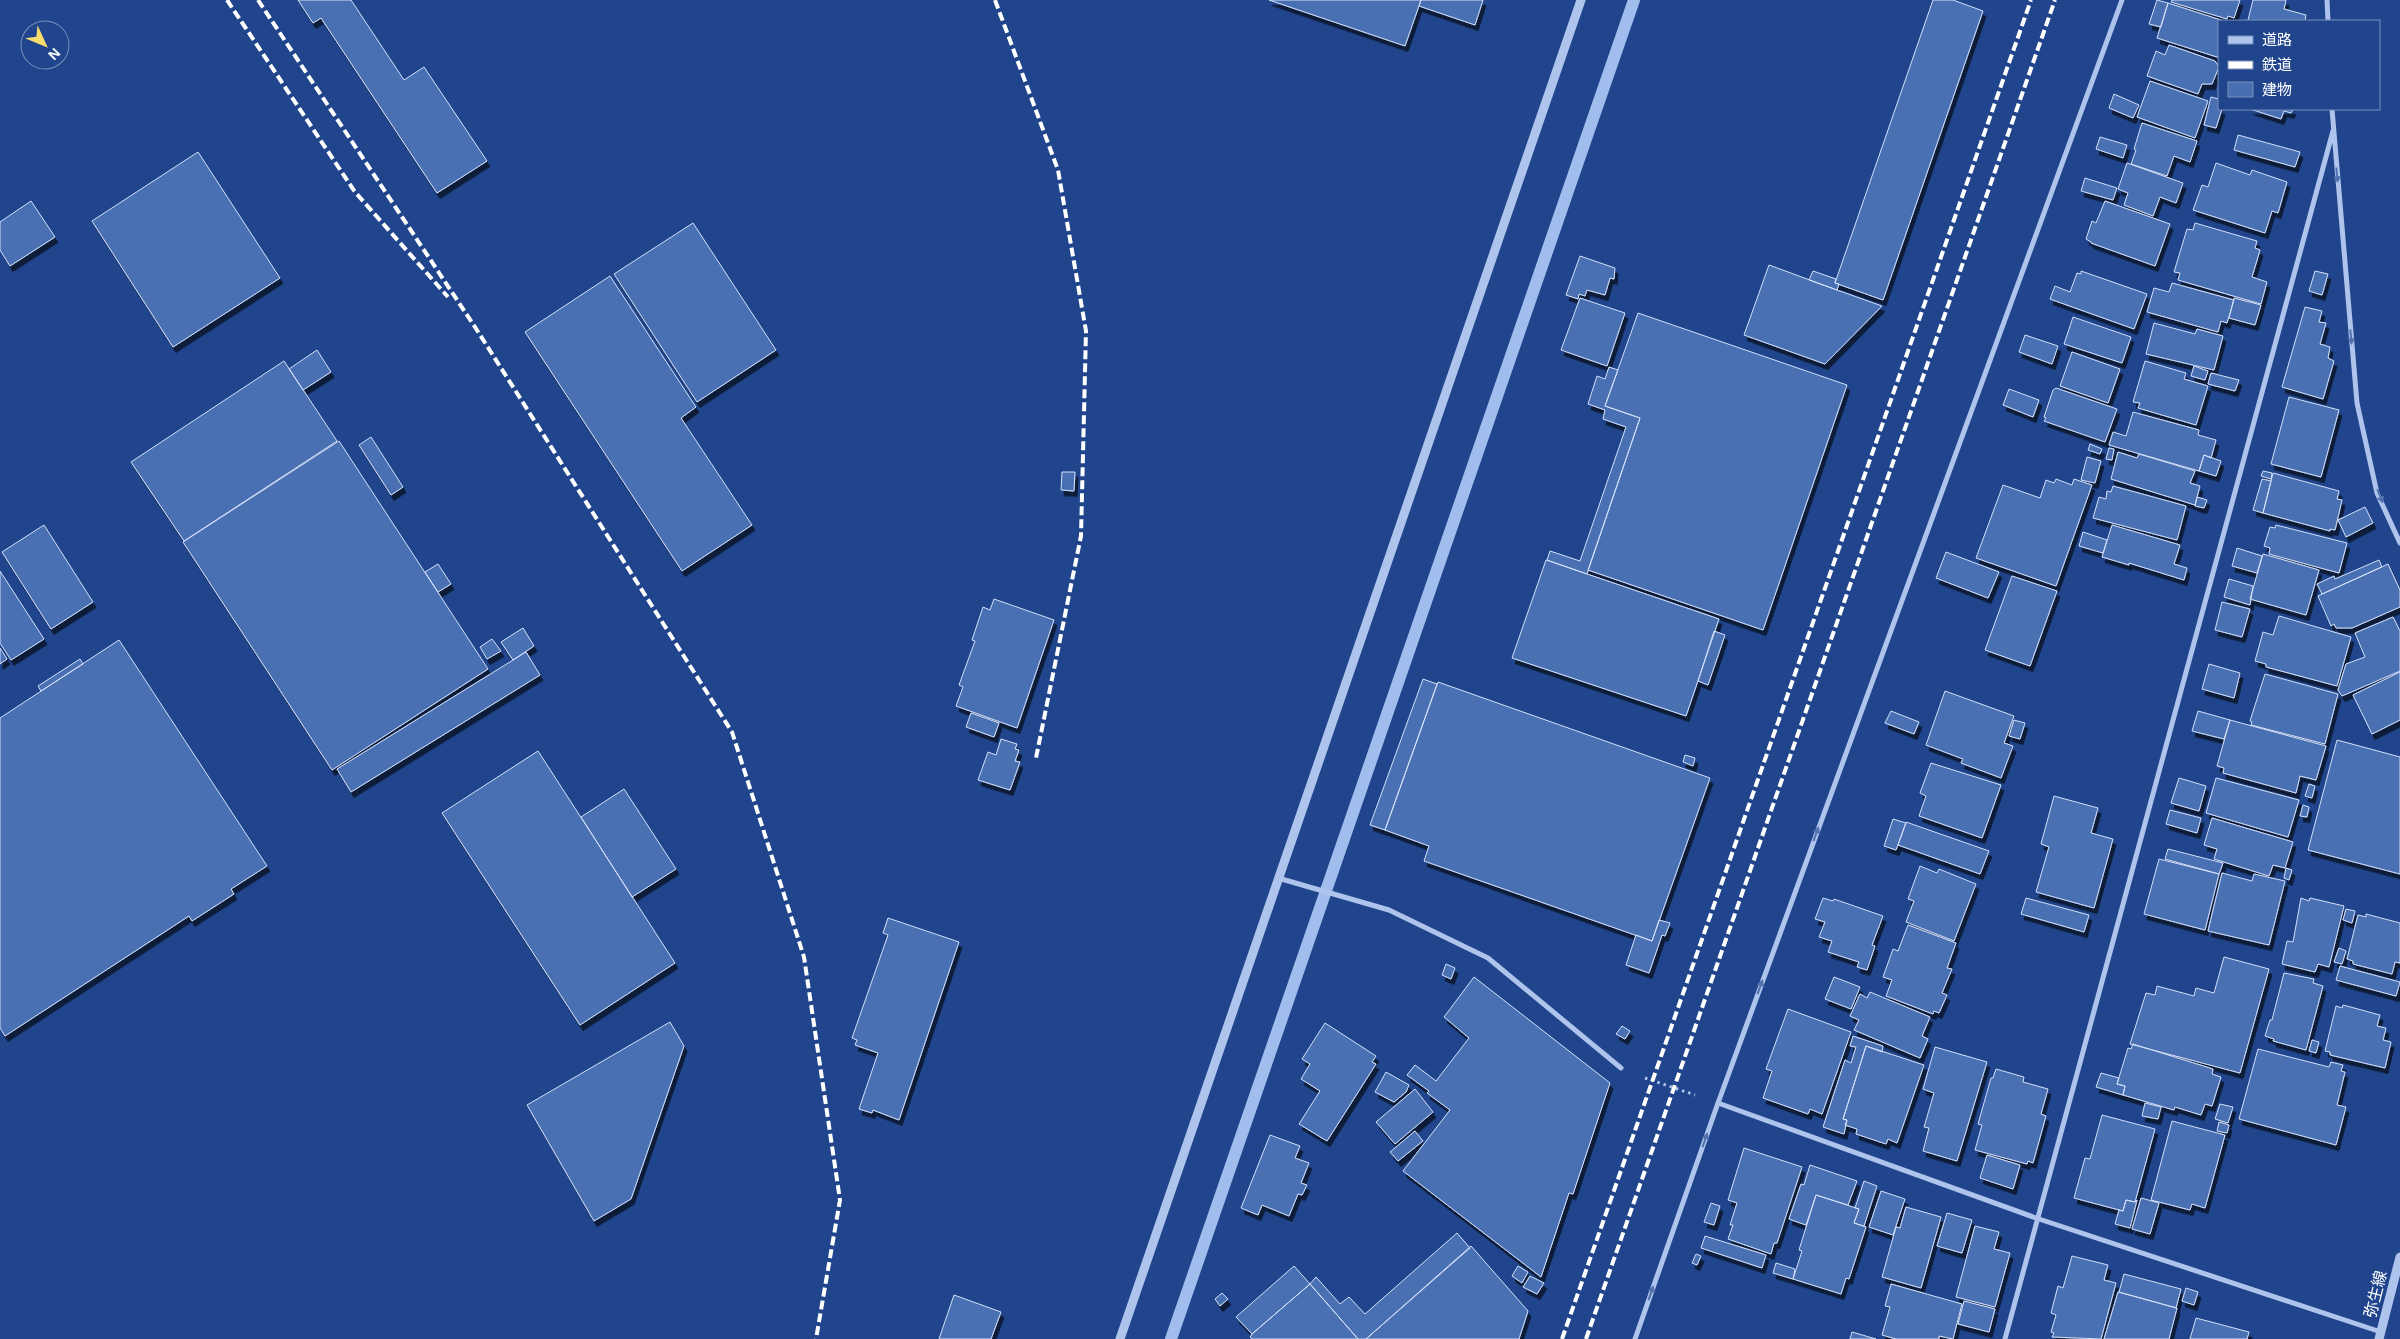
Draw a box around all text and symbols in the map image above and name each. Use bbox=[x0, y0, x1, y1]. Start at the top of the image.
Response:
north arrow bbox=[20, 20, 70, 70]
legend bbox=[2218, 20, 2380, 110]
text: 道路 bbox=[2262, 31, 2292, 48]
text: N bbox=[45, 45, 64, 63]
text: 鉄道 bbox=[2262, 56, 2292, 73]
text: 建物 bbox=[2262, 81, 2292, 98]
one-way arrow bbox=[2333, 167, 2341, 183]
one-way arrow bbox=[2347, 329, 2355, 345]
one-way arrow bbox=[2376, 489, 2384, 503]
one-way arrow bbox=[1812, 826, 1820, 841]
one-way arrow bbox=[1756, 979, 1764, 994]
one-way arrow bbox=[1702, 1132, 1709, 1147]
street label: 弥生線 bbox=[2361, 1269, 2390, 1319]
one-way arrow bbox=[1647, 1285, 1655, 1300]

